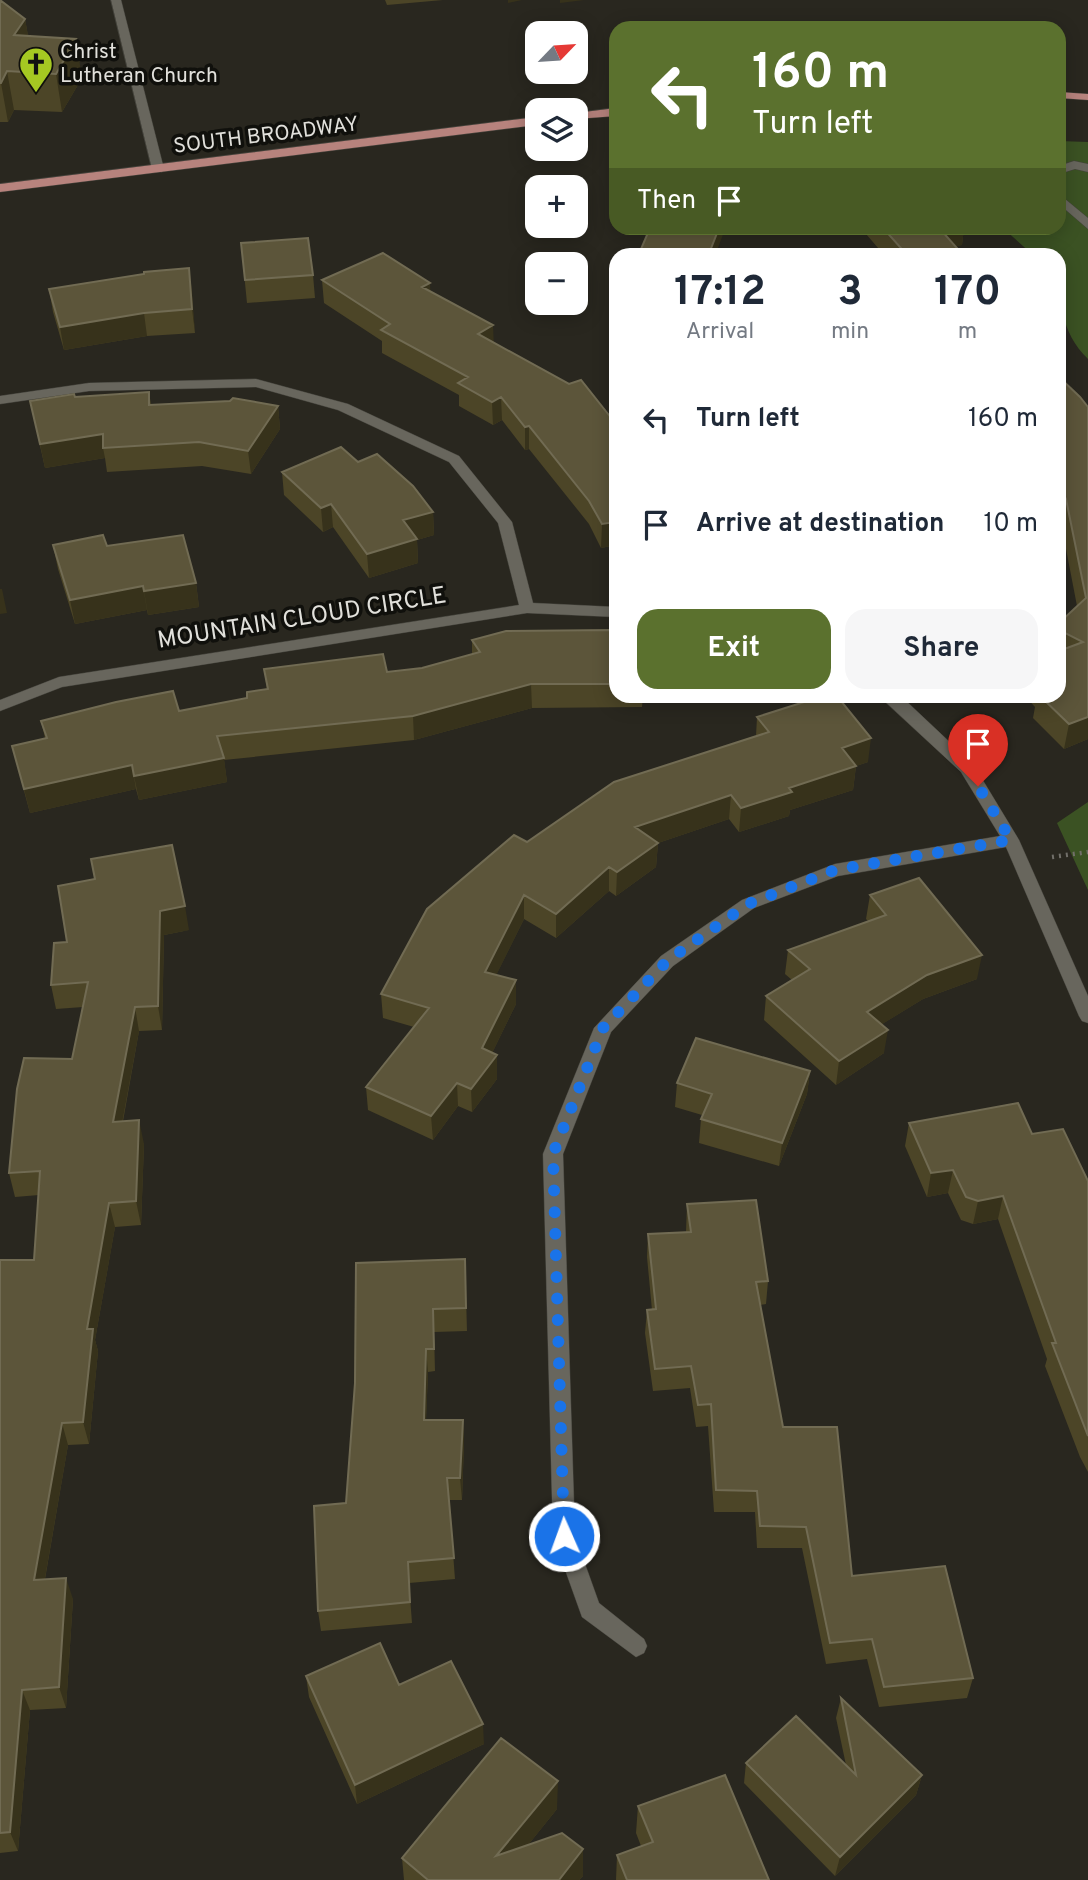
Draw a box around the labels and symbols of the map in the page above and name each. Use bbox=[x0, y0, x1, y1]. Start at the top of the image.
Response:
north arrow bbox=[525, 21, 588, 84]
place label: Christ Lutheran Church bbox=[60, 39, 218, 90]
church icon: Christ Lutheran Church bbox=[17, 45, 55, 94]
street label: SOUTH BROADWAY bbox=[172, 111, 360, 161]
street label: MOUNTAIN CLOUD CIRCLE bbox=[155, 581, 449, 657]
pin bbox=[948, 714, 1008, 786]
position arrow bbox=[527, 1499, 601, 1573]

